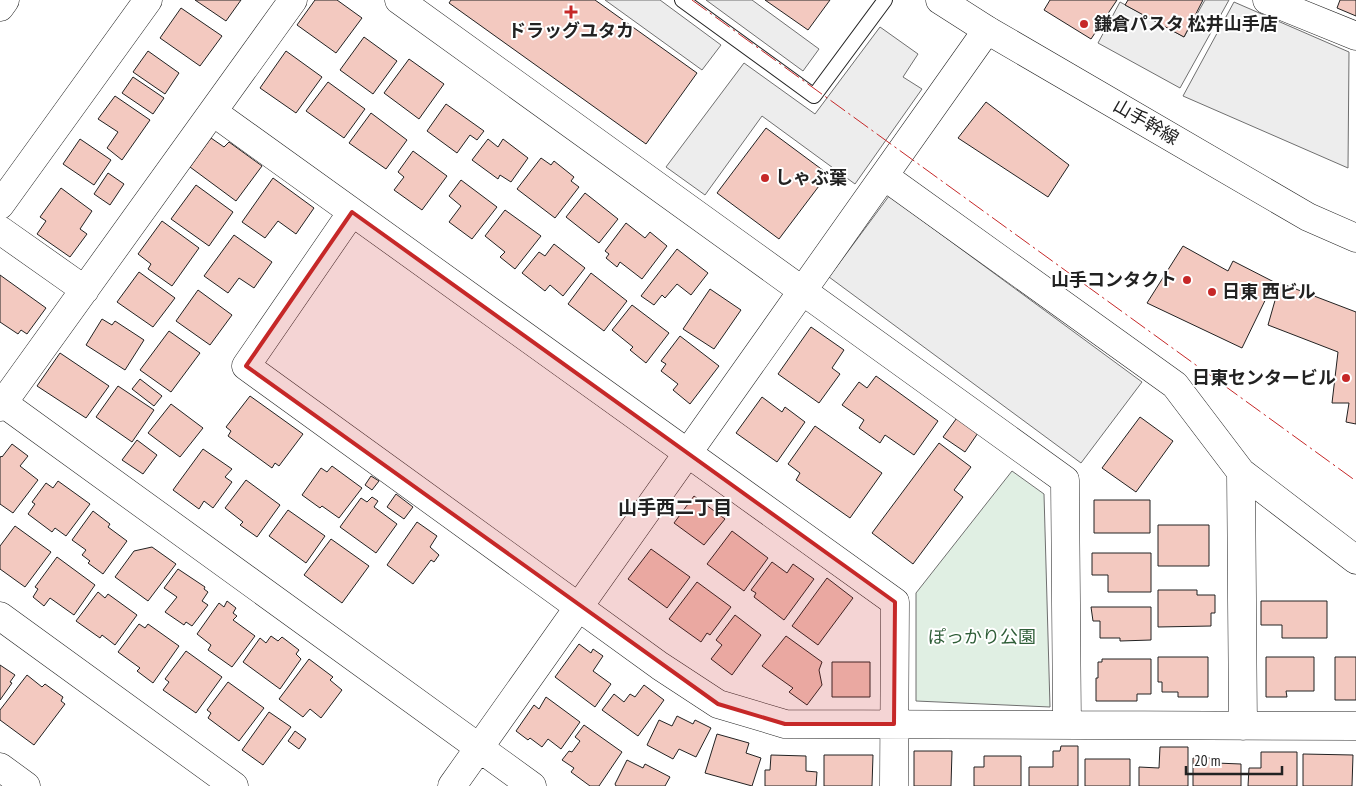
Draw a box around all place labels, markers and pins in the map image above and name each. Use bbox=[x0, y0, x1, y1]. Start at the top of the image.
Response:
marker: ドラッグユタカ bbox=[565, 6, 577, 18]
place label: 鎌倉パスタ 松井山手店 bbox=[1094, 12, 1278, 35]
marker: 鎌倉パスタ 松井山手店 bbox=[1078, 18, 1090, 30]
place label: ドラッグユタカ bbox=[508, 19, 634, 42]
place label: しゃぶ葉 bbox=[775, 166, 847, 189]
marker: しゃぶ葉 bbox=[759, 172, 771, 184]
place label: 山手コンタクト bbox=[1051, 268, 1177, 291]
marker: 山手コンタクト bbox=[1181, 274, 1193, 286]
place label: 日東 西ビル bbox=[1222, 280, 1316, 303]
marker: 日東 西ビル bbox=[1206, 286, 1218, 298]
place label: 日東センタービル bbox=[1192, 366, 1336, 389]
marker: 日東センタービル bbox=[1340, 372, 1352, 384]

